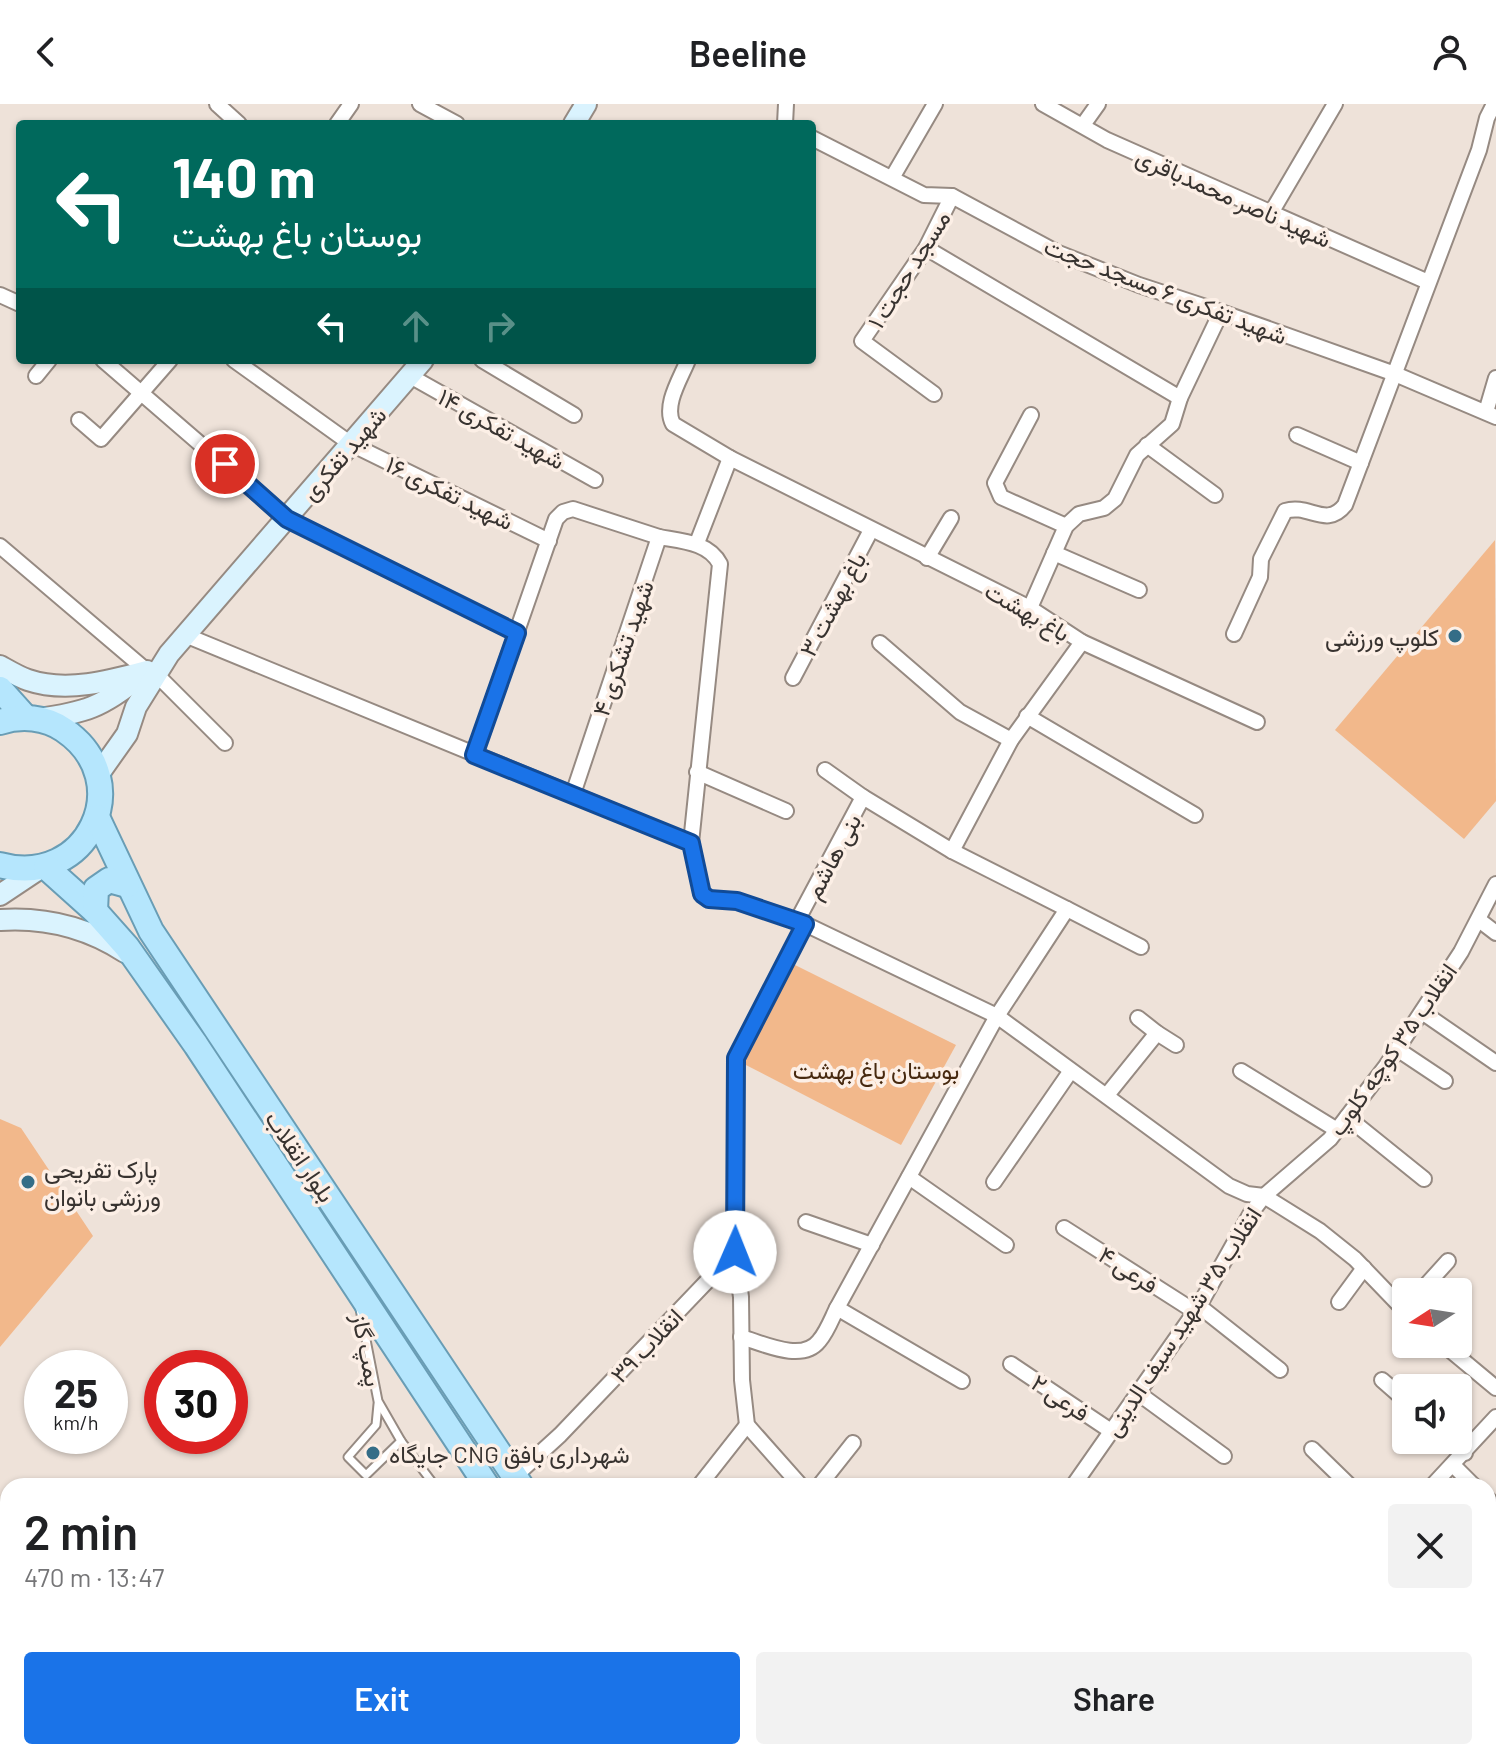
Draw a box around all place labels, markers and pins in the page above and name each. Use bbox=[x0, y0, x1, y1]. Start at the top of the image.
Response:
pin bbox=[191, 430, 259, 498]
place label: کلوپ ورزشی bbox=[1325, 622, 1439, 654]
marker: کلوپ ورزشی bbox=[1446, 627, 1464, 645]
place label: پارک تفریحی ورزشی بانوان bbox=[44, 1154, 161, 1213]
marker: پارک تفریحی ورزشی بانوان bbox=[19, 1173, 37, 1191]
place label: جایگاه CNG شهرداری بافق bbox=[389, 1439, 630, 1470]
marker: جایگاه CNG شهرداری بافق bbox=[364, 1444, 382, 1462]

